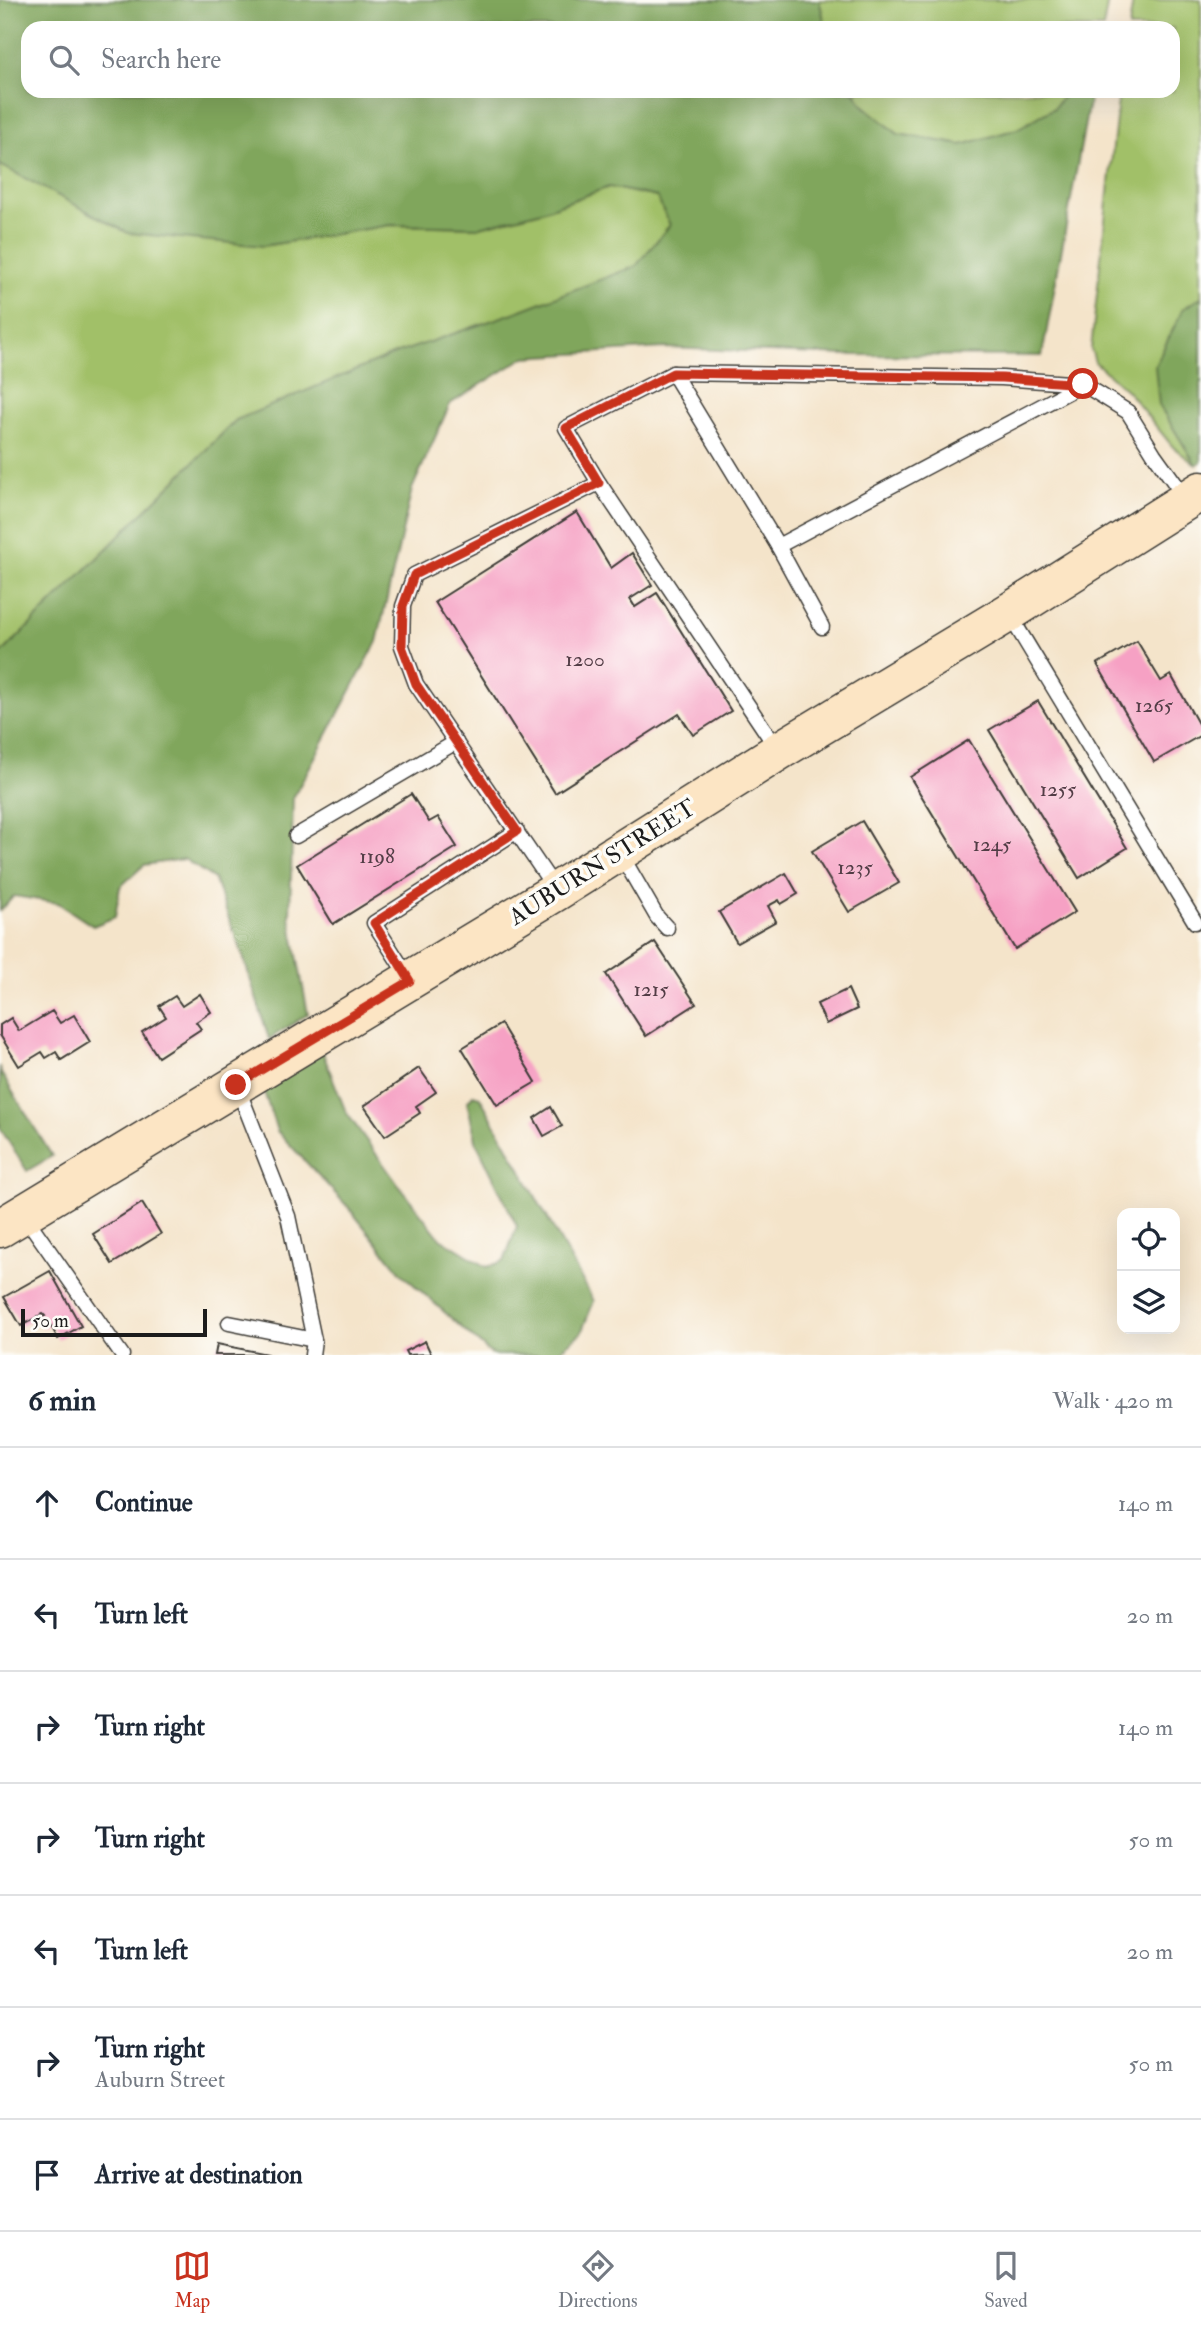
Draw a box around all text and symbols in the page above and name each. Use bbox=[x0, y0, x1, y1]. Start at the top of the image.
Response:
search box bbox=[21, 21, 1180, 98]
icon: search bbox=[45, 41, 83, 79]
text: Search here bbox=[101, 44, 221, 76]
route start bbox=[1067, 368, 1098, 399]
house number: 1200 bbox=[565, 646, 605, 673]
house number: 1265 bbox=[1135, 692, 1174, 719]
house number: 1255 bbox=[1040, 776, 1077, 803]
street label: AUBURN STREET bbox=[502, 792, 702, 933]
house number: 1245 bbox=[973, 831, 1012, 858]
house number: 1198 bbox=[359, 843, 395, 870]
house number: 1235 bbox=[837, 854, 873, 881]
house number: 1215 bbox=[634, 976, 669, 1003]
route end bbox=[220, 1069, 251, 1100]
map controls bbox=[1117, 1208, 1180, 1334]
button: locate bbox=[1117, 1208, 1180, 1271]
button: layers bbox=[1117, 1271, 1180, 1334]
scale bar bbox=[21, 1306, 206, 1338]
text: 50 m bbox=[32, 1309, 69, 1333]
text: 6 min bbox=[28, 1382, 96, 1419]
text: Walk · 420 m bbox=[1053, 1386, 1173, 1415]
icon: ahead bbox=[28, 1484, 66, 1522]
text: Continue bbox=[95, 1487, 193, 1519]
text: 140 m bbox=[1118, 1489, 1173, 1518]
icon: left bbox=[28, 1596, 66, 1634]
text: Turn left bbox=[95, 1599, 188, 1631]
text: 20 m bbox=[1127, 1601, 1173, 1630]
icon: right bbox=[28, 1708, 66, 1746]
text: Turn right bbox=[95, 1711, 205, 1743]
text: 140 m bbox=[1118, 1713, 1173, 1742]
icon: right bbox=[28, 1820, 66, 1858]
text: Turn right bbox=[95, 1823, 205, 1855]
text: 50 m bbox=[1129, 1825, 1173, 1854]
icon: left bbox=[28, 1932, 66, 1970]
text: Turn left bbox=[95, 1935, 188, 1967]
text: 20 m bbox=[1127, 1937, 1173, 1966]
text: Turn right bbox=[95, 2033, 205, 2065]
icon: right bbox=[28, 2044, 66, 2082]
text: 50 m bbox=[1129, 2049, 1173, 2078]
text: Auburn Street bbox=[95, 2065, 225, 2094]
icon: arrive bbox=[28, 2156, 66, 2194]
text: Arrive at destination bbox=[95, 2159, 303, 2191]
tab: Map bbox=[173, 2247, 211, 2313]
tab: Directions bbox=[558, 2247, 638, 2313]
tab: Saved bbox=[984, 2247, 1028, 2313]

